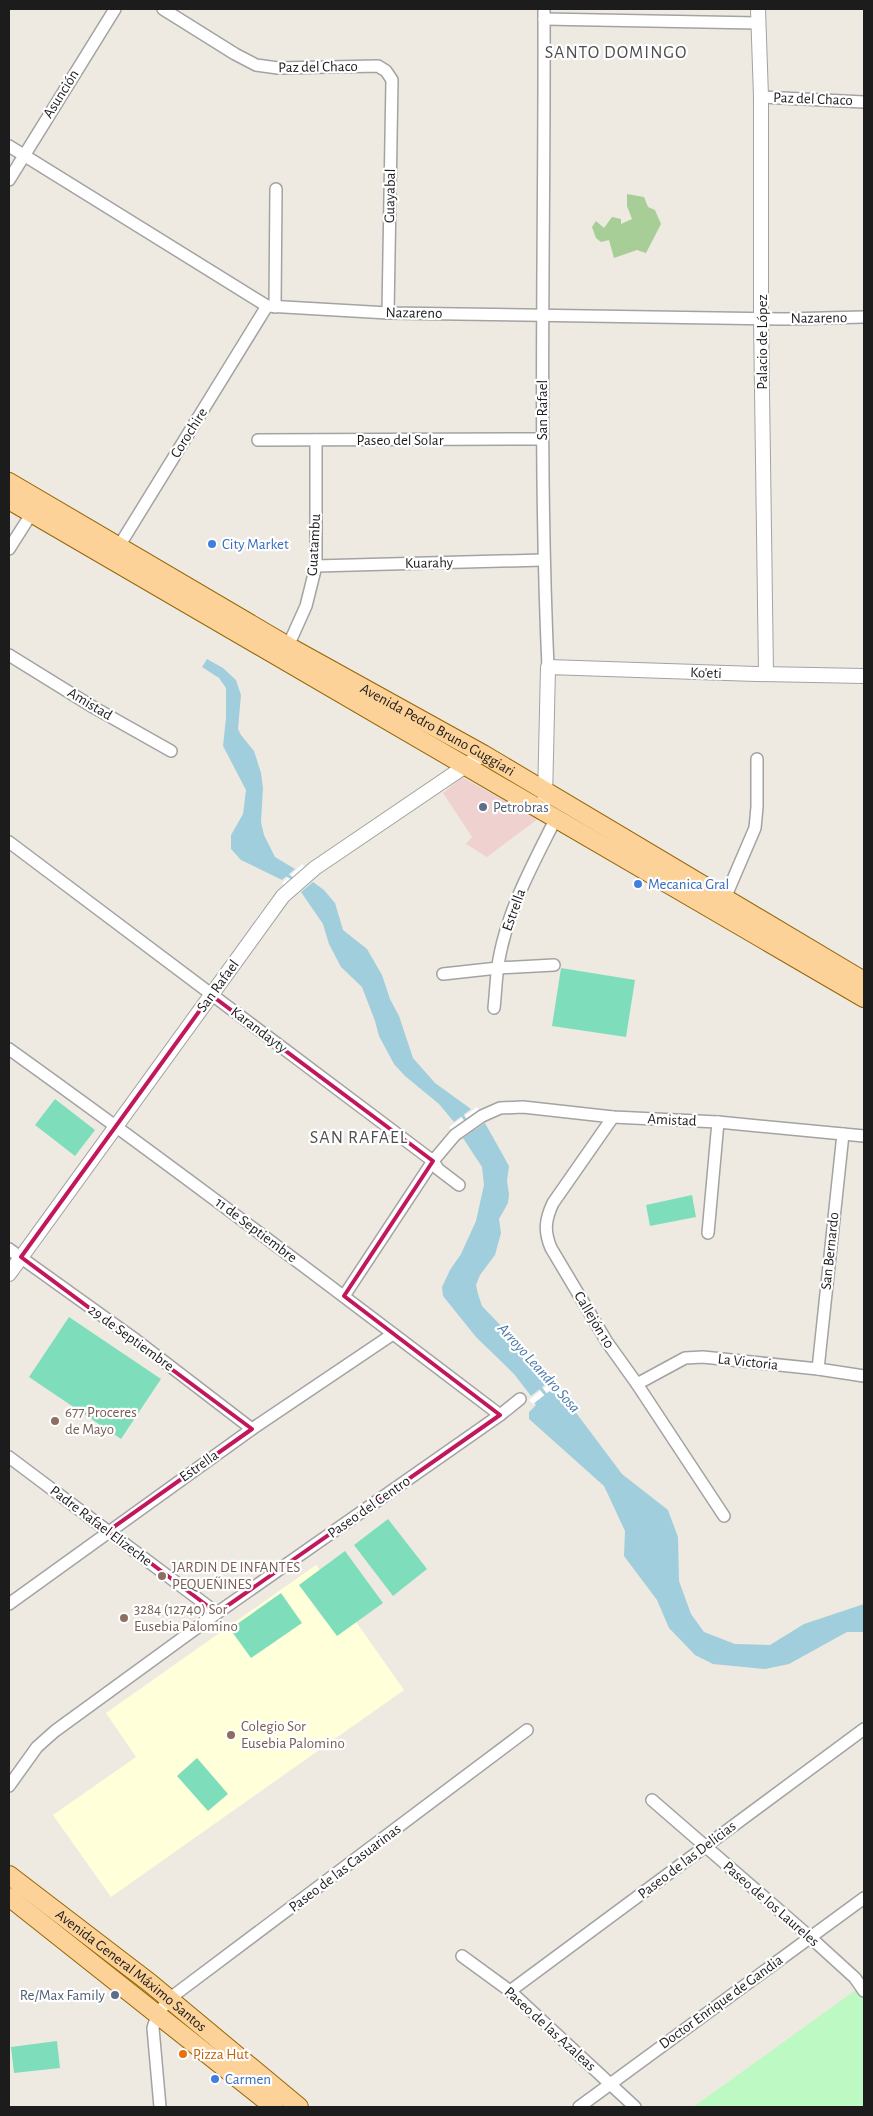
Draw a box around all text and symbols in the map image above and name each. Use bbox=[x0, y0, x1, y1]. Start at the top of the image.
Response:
district label: SANTO DOMINGO bbox=[545, 44, 687, 62]
street label: Paz del Chaco bbox=[278, 59, 358, 75]
street label: Asunción bbox=[40, 67, 82, 121]
street label: Paz del Chaco bbox=[773, 90, 853, 108]
street label: Guayabal bbox=[382, 169, 398, 223]
street label: Palacio de López bbox=[755, 294, 770, 390]
street label: Nazareno bbox=[386, 305, 442, 321]
street label: Nazareno bbox=[791, 310, 847, 326]
street label: San Rafael bbox=[535, 380, 550, 440]
street label: Corochire bbox=[168, 405, 210, 461]
street label: Paseo del Solar bbox=[357, 433, 444, 448]
street label: Guatambu bbox=[305, 513, 323, 576]
place label: City Market bbox=[222, 537, 289, 552]
marker: City Market bbox=[206, 538, 218, 550]
street label: Kuarahy bbox=[405, 555, 454, 571]
street label: Ko'eti bbox=[690, 665, 722, 681]
street label: Avenida Pedro Bruno Guggiari bbox=[358, 680, 517, 779]
street label: Amistad bbox=[65, 685, 115, 723]
place label: Petrobras bbox=[493, 800, 549, 815]
marker: Petrobras bbox=[477, 801, 489, 813]
place label: Mecanica Gral bbox=[648, 877, 729, 892]
marker: Mecanica Gral bbox=[632, 878, 644, 890]
street label: Estrella bbox=[499, 887, 529, 933]
street label: San Rafael bbox=[194, 957, 242, 1015]
street label: Karandayty bbox=[228, 1004, 290, 1056]
street label: Amistad bbox=[647, 1111, 697, 1129]
district label: SAN RAFAEL bbox=[310, 1129, 408, 1147]
street label: 11 de Septiembre bbox=[212, 1195, 300, 1266]
street label: San Bernardo bbox=[818, 1211, 842, 1291]
street label: Callejón 10 bbox=[571, 1289, 617, 1351]
street label: 29 de Septiembre bbox=[86, 1302, 177, 1374]
water label: Arroyo Leandro Sosa bbox=[494, 1319, 583, 1416]
street label: La Victoria bbox=[717, 1351, 779, 1373]
place label: 677 Proceres de Mayo bbox=[65, 1405, 137, 1437]
marker: 677 Proceres de Mayo bbox=[49, 1415, 61, 1427]
street label: Estrella bbox=[177, 1447, 221, 1485]
street label: Paseo del Centro bbox=[325, 1473, 413, 1541]
street label: Padre Rafael Elizeche bbox=[47, 1483, 155, 1569]
place label: JARDIN DE INFANTES PEQUEÑINES bbox=[172, 1560, 300, 1592]
marker: JARDIN DE INFANTES PEQUEÑINES bbox=[156, 1570, 168, 1582]
place label: 3284 (12740) Sor Eusebia Palomino bbox=[134, 1602, 238, 1634]
marker: 3284 (12740) Sor Eusebia Palomino bbox=[118, 1612, 130, 1624]
place label: Colegio Sor Eusebia Palomino bbox=[241, 1719, 345, 1751]
marker: Colegio Sor Eusebia Palomino bbox=[225, 1729, 237, 1741]
street label: Paseo de las Delicias bbox=[635, 1818, 739, 1902]
street label: Paseo de las Casuarinas bbox=[286, 1821, 404, 1915]
street label: Paseo de los Laureles bbox=[720, 1858, 822, 1950]
street label: Avenida General Máximo Santos bbox=[53, 1906, 210, 2034]
street label: Doctor Enrique de Gandia bbox=[656, 1952, 786, 2052]
street label: Paseo de las Azaleas bbox=[501, 1984, 599, 2074]
place label: Re/Max Family bbox=[20, 1988, 106, 2003]
marker: Re/Max Family bbox=[109, 1989, 121, 2001]
place label: Pizza Hut bbox=[193, 2047, 249, 2062]
marker: Pizza Hut bbox=[177, 2048, 189, 2060]
place label: Carmen bbox=[225, 2072, 271, 2087]
marker: Carmen bbox=[209, 2073, 221, 2085]

